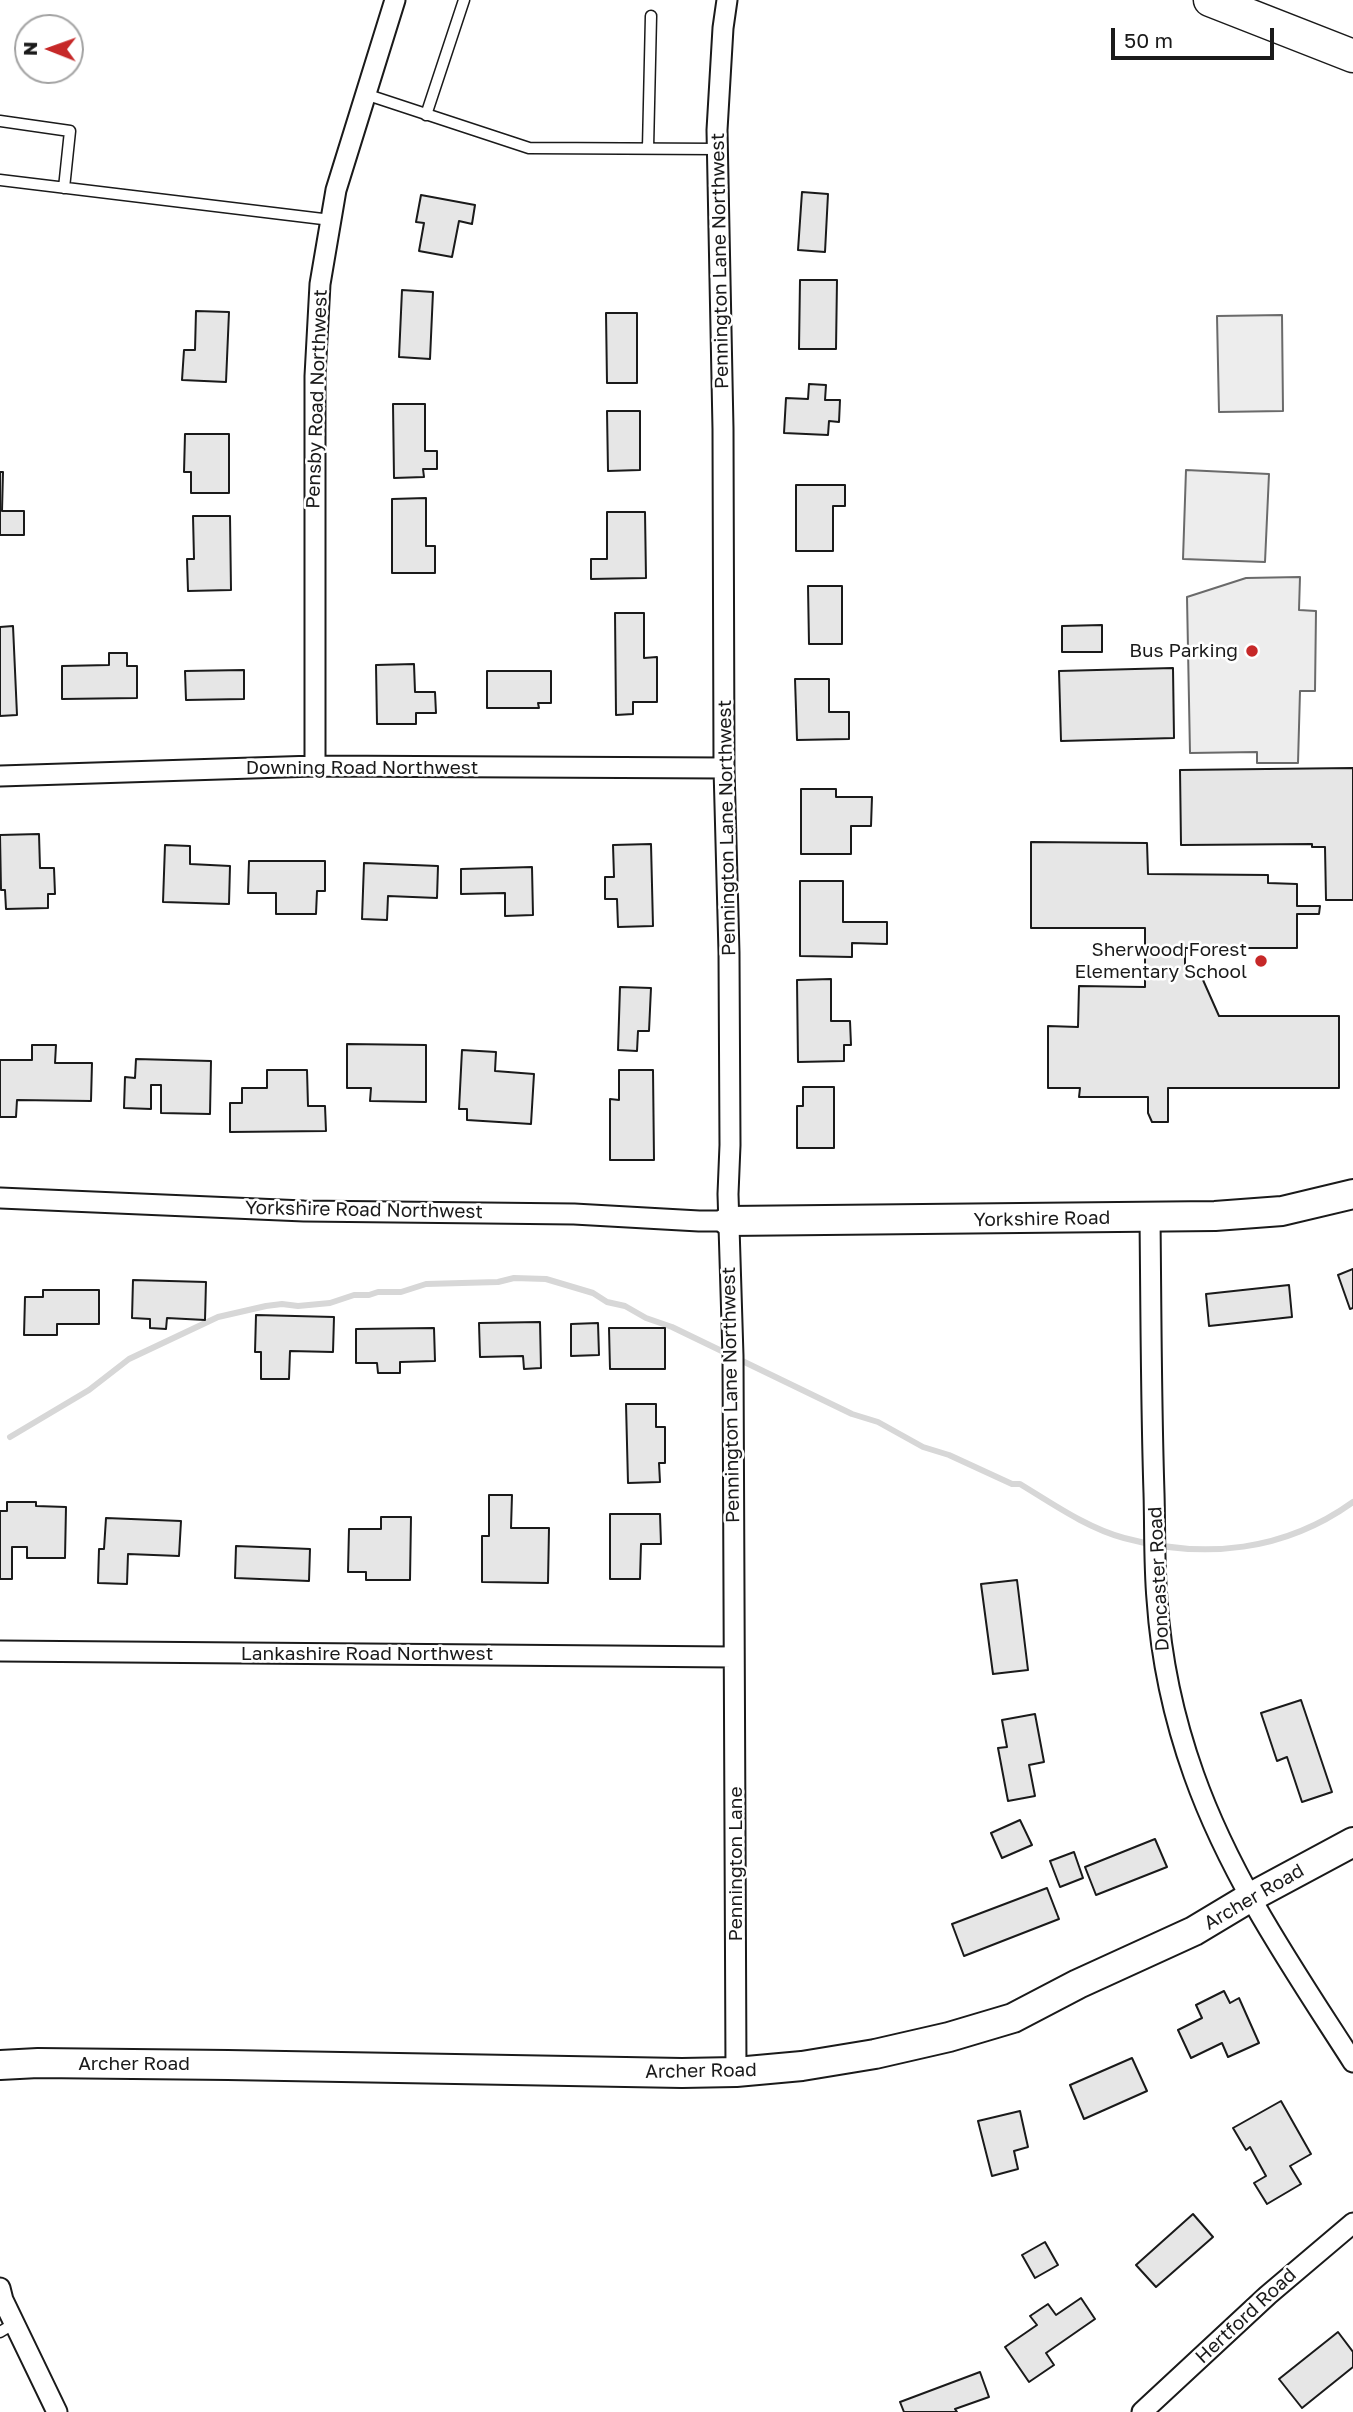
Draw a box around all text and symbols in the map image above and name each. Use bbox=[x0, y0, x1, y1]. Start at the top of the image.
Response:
north arrow bbox=[14, 14, 84, 84]
scale bar bbox=[1115, 14, 1278, 58]
text: 50 m bbox=[1124, 27, 1173, 53]
text: N bbox=[18, 41, 41, 56]
street label: Pennington Lane Northwest bbox=[706, 133, 734, 389]
street label: Pensby Road Northwest bbox=[302, 289, 332, 509]
place label: Bus Parking bbox=[1129, 640, 1238, 662]
marker: Bus Parking bbox=[1244, 643, 1260, 659]
street label: Pennington Lane Northwest bbox=[713, 700, 741, 956]
street label: Downing Road Northwest bbox=[246, 757, 478, 779]
place label: Sherwood Forest Elementary School bbox=[1074, 939, 1247, 983]
marker: Sherwood Forest Elementary School bbox=[1253, 953, 1269, 969]
street label: Yorkshire Road Northwest bbox=[245, 1197, 483, 1223]
street label: Yorkshire Road bbox=[974, 1206, 1110, 1232]
street label: Pennington Lane Northwest bbox=[717, 1267, 745, 1523]
street label: Doncaster Road bbox=[1144, 1506, 1174, 1652]
street label: Lankashire Road Northwest bbox=[241, 1643, 493, 1665]
street label: Pennington Lane bbox=[725, 1786, 747, 1942]
street label: Archer Road bbox=[1200, 1859, 1308, 1935]
street label: Archer Road bbox=[78, 2053, 190, 2075]
street label: Archer Road bbox=[645, 2059, 757, 2083]
street label: Hertford Road bbox=[1191, 2264, 1301, 2368]

